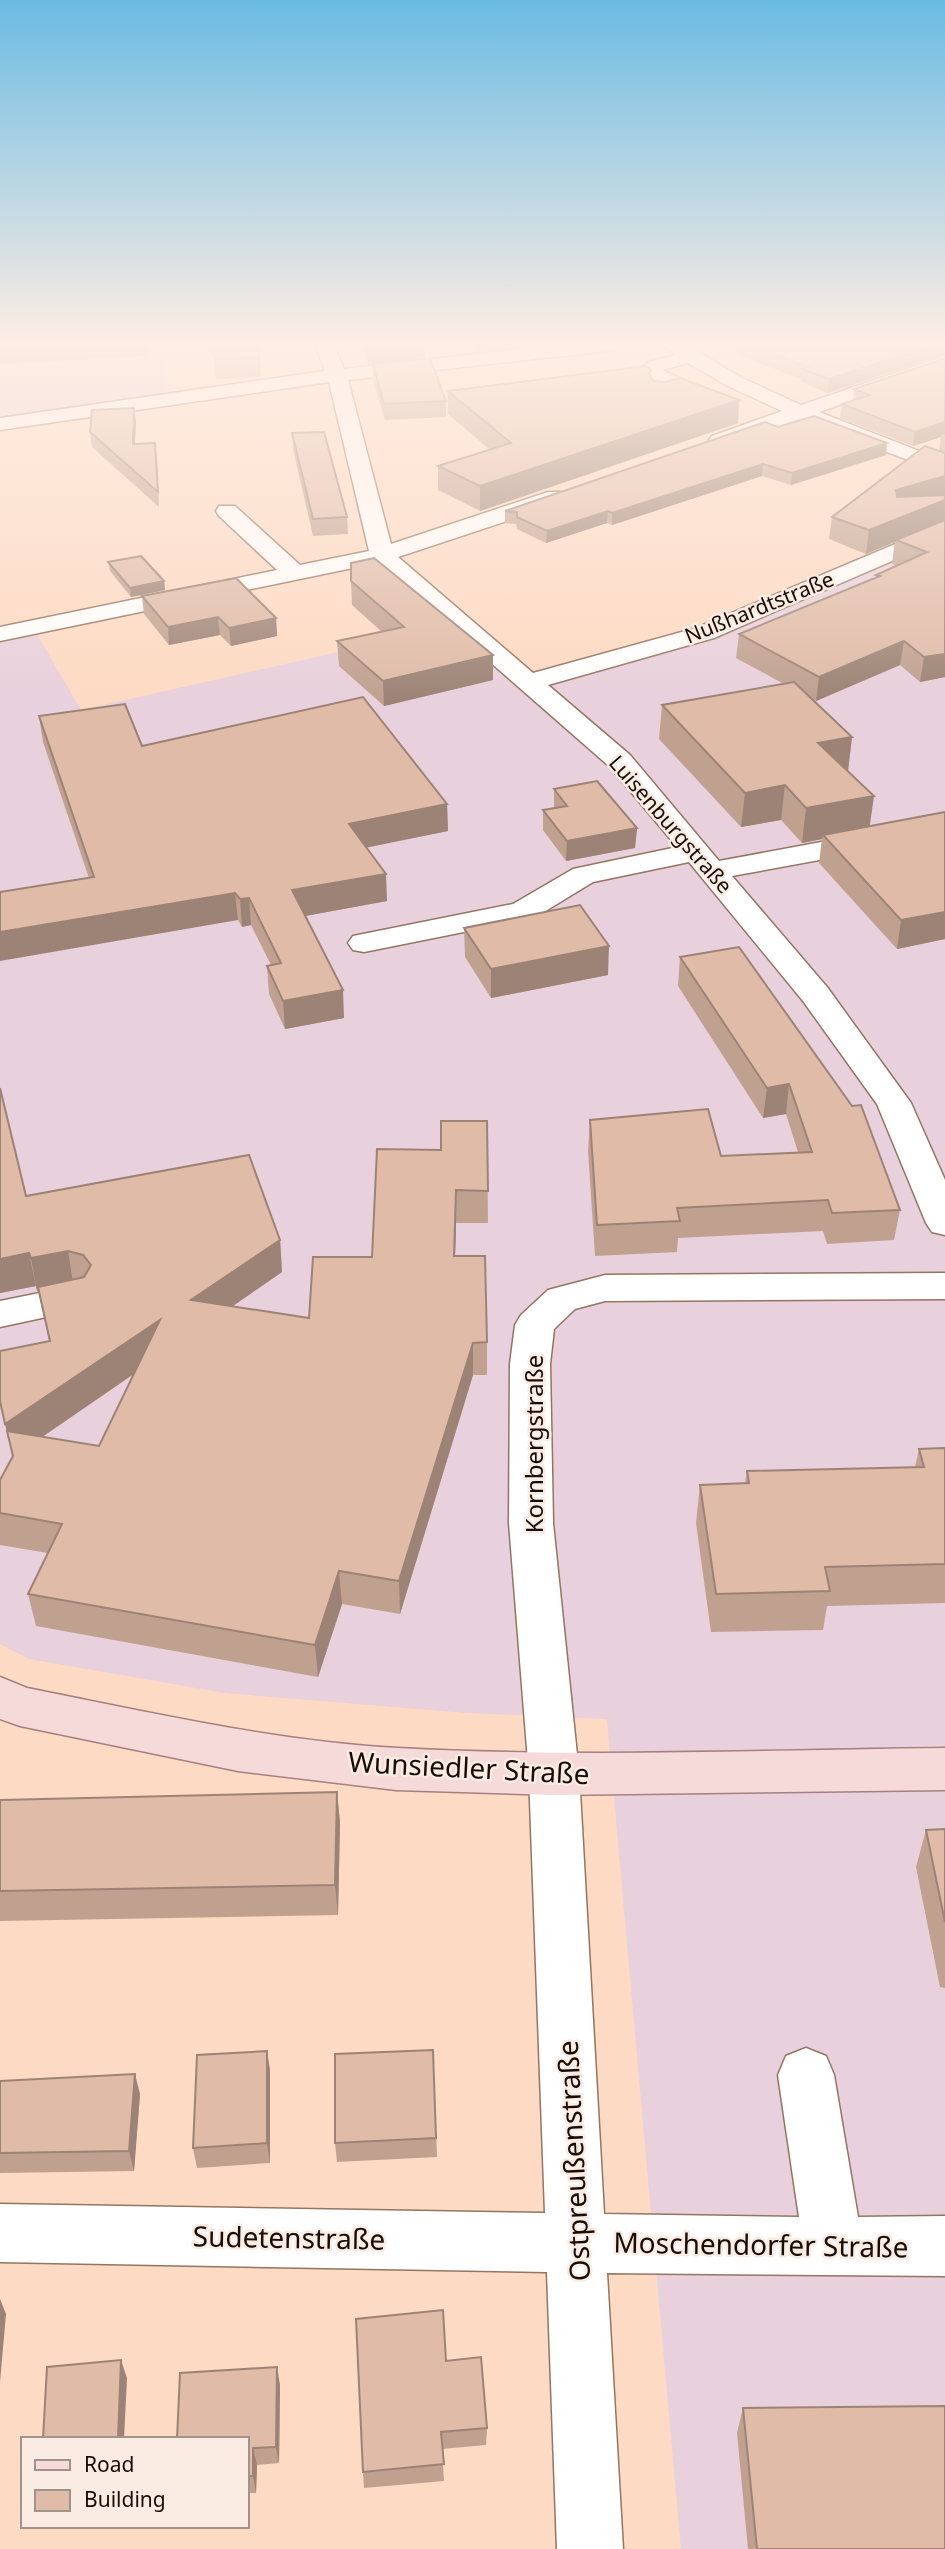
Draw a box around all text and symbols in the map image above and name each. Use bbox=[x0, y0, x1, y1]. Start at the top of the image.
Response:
street label: Nußhardtstraße bbox=[680, 564, 838, 650]
street label: Luisenburgstraße bbox=[603, 749, 739, 899]
street label: Kornbergstraße bbox=[517, 1355, 550, 1533]
street label: Wunsiedler Straße bbox=[347, 1742, 591, 1792]
street label: Ostpreußenstraße bbox=[548, 2040, 598, 2282]
street label: Sudetenstraße bbox=[192, 2216, 386, 2258]
street label: Moschendorfer Straße bbox=[613, 2222, 909, 2266]
legend bbox=[21, 2437, 248, 2528]
text: Road bbox=[84, 2450, 134, 2478]
text: Building bbox=[84, 2485, 166, 2513]

